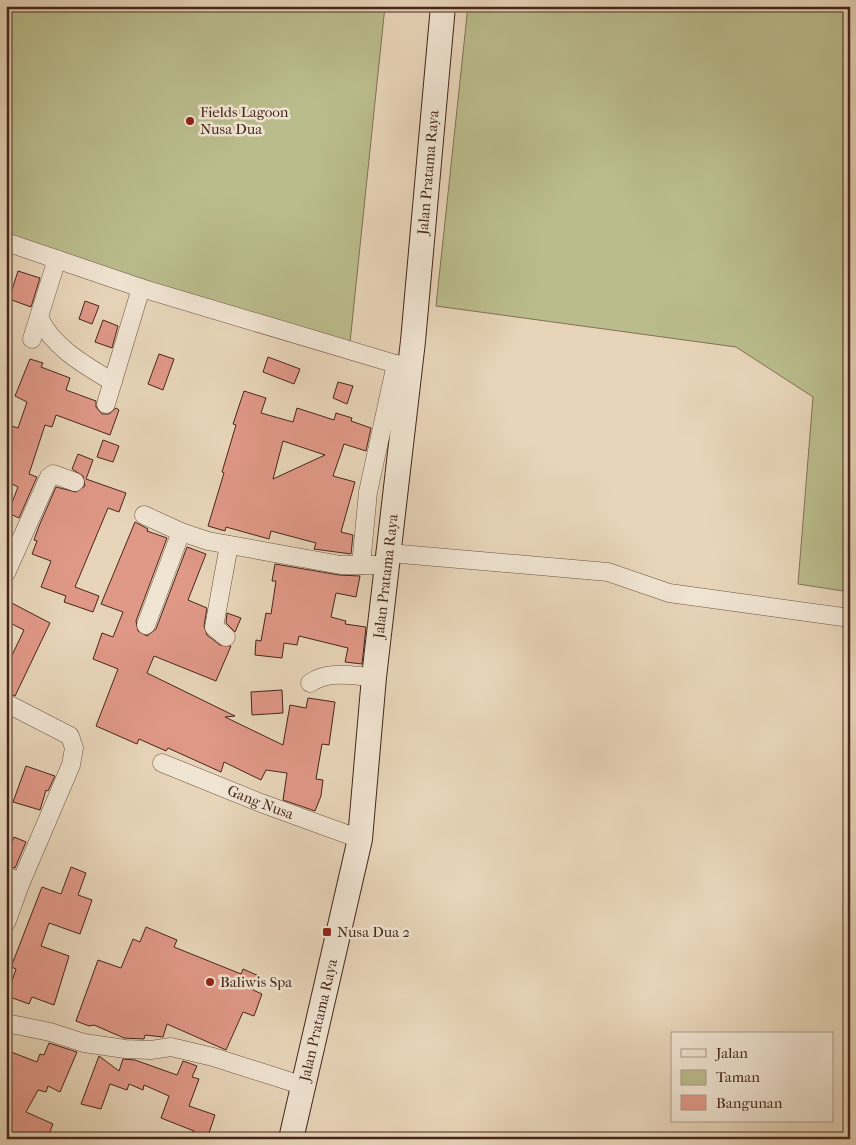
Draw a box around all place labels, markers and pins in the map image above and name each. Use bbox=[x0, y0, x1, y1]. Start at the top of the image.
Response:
place label: Fields Lagoon Nusa Dua bbox=[200, 103, 289, 138]
marker: Fields Lagoon Nusa Dua bbox=[184, 115, 196, 127]
place label: Nusa Dua 2 bbox=[337, 923, 410, 941]
marker: Nusa Dua 2 bbox=[321, 926, 333, 938]
place label: Baliwis Spa bbox=[220, 973, 293, 991]
marker: Baliwis Spa bbox=[204, 976, 216, 988]

